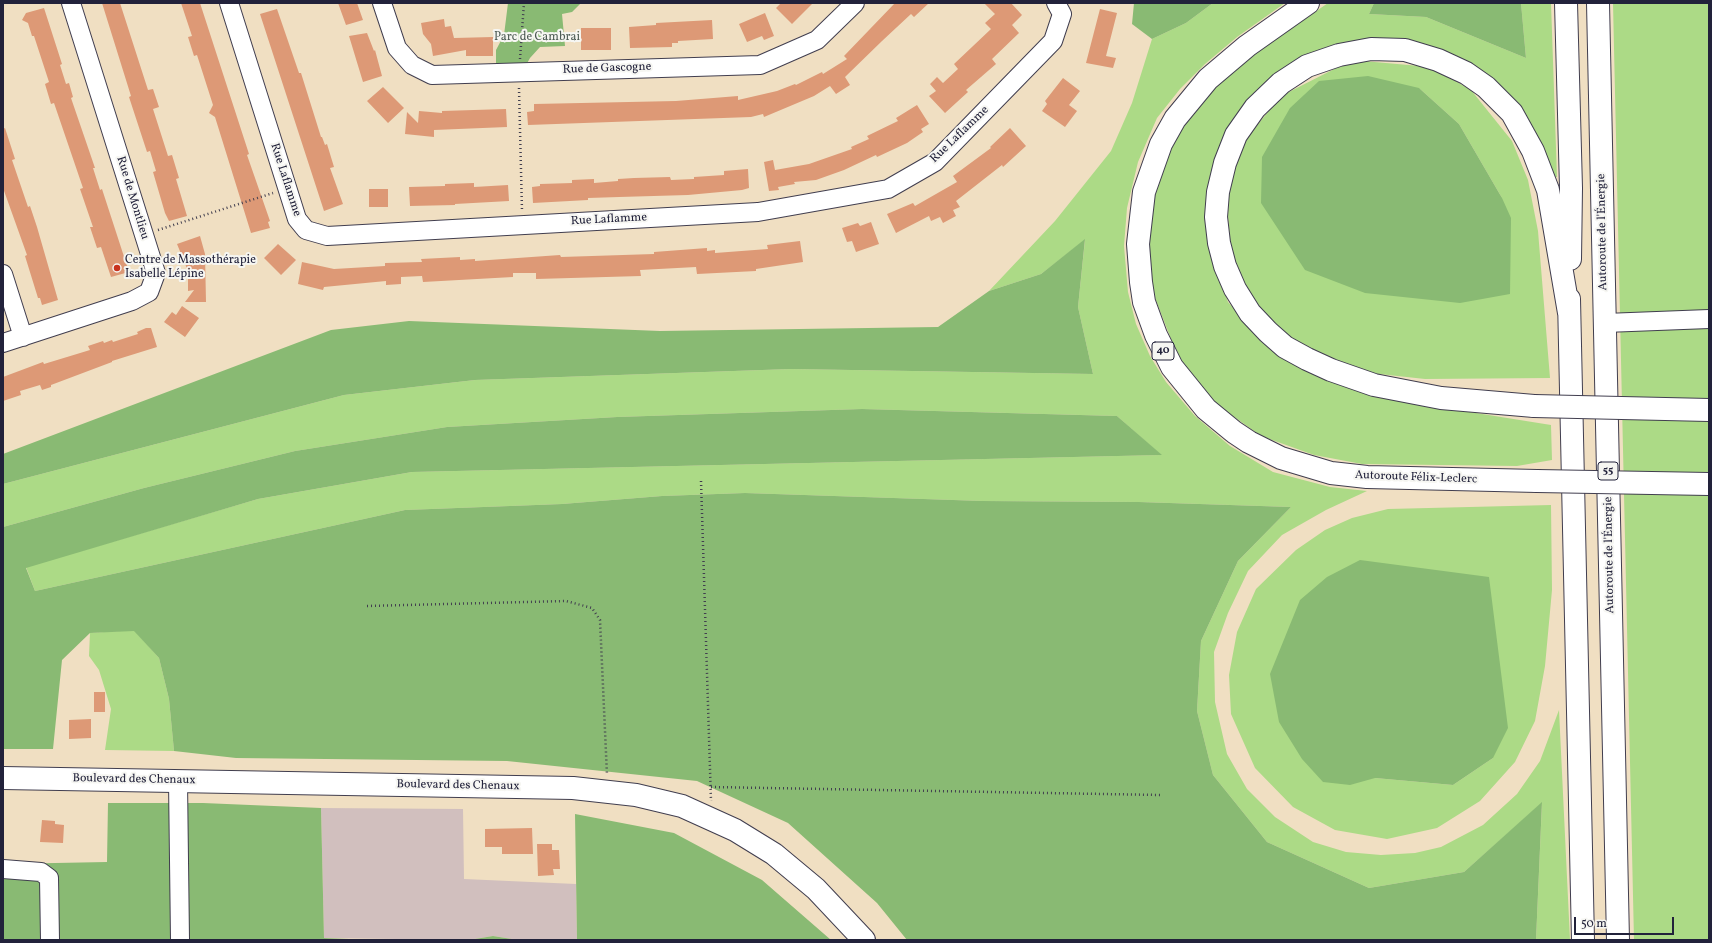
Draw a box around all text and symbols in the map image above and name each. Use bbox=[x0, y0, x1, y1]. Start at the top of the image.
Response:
park label: Parc de Cambrai bbox=[494, 31, 580, 45]
street label: Rue de Gascogne bbox=[563, 60, 651, 78]
street label: Rue Laflamme bbox=[928, 103, 992, 167]
street label: Rue Laflamme bbox=[266, 142, 304, 218]
street label: Rue de Montlieu bbox=[113, 155, 151, 241]
street label: Autoroute de l'Énergie bbox=[1595, 173, 1611, 291]
street label: Rue Laflamme bbox=[571, 211, 647, 229]
place label: Centre de Massothérapie Isabelle Lépine bbox=[125, 254, 256, 282]
marker: Centre de Massothérapie Isabelle Lépine bbox=[112, 263, 122, 273]
road number: 40 bbox=[1152, 342, 1174, 360]
road number: 55 bbox=[1598, 462, 1618, 480]
street label: Autoroute Félix-Leclerc bbox=[1355, 469, 1477, 487]
street label: Autoroute de l'Énergie bbox=[1602, 496, 1618, 614]
street label: Boulevard des Chenaux bbox=[72, 772, 196, 788]
street label: Boulevard des Chenaux bbox=[396, 778, 520, 794]
scale bar bbox=[1576, 909, 1676, 935]
text: 50 m bbox=[1581, 916, 1607, 932]

